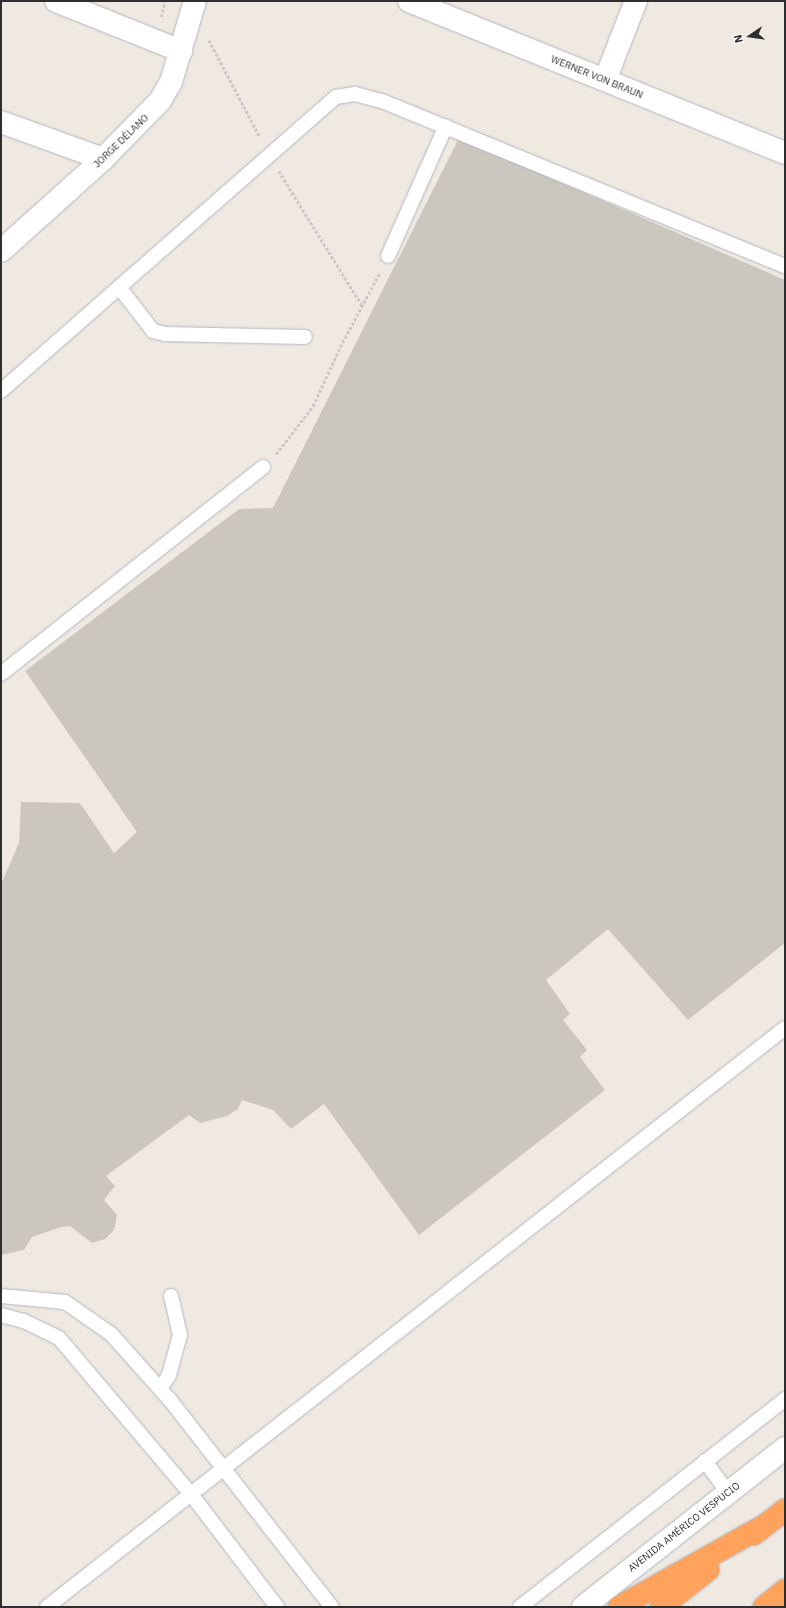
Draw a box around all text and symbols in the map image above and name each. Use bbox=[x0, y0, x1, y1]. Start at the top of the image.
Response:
north arrow bbox=[730, 16, 770, 56]
text: N bbox=[731, 33, 746, 44]
street label: WERNER VON BRAUN bbox=[549, 53, 645, 101]
street label: JORGE DÉLANO bbox=[91, 112, 151, 170]
street label: AVENIDA AMÉRICO VESPUCIO bbox=[626, 1480, 742, 1574]

